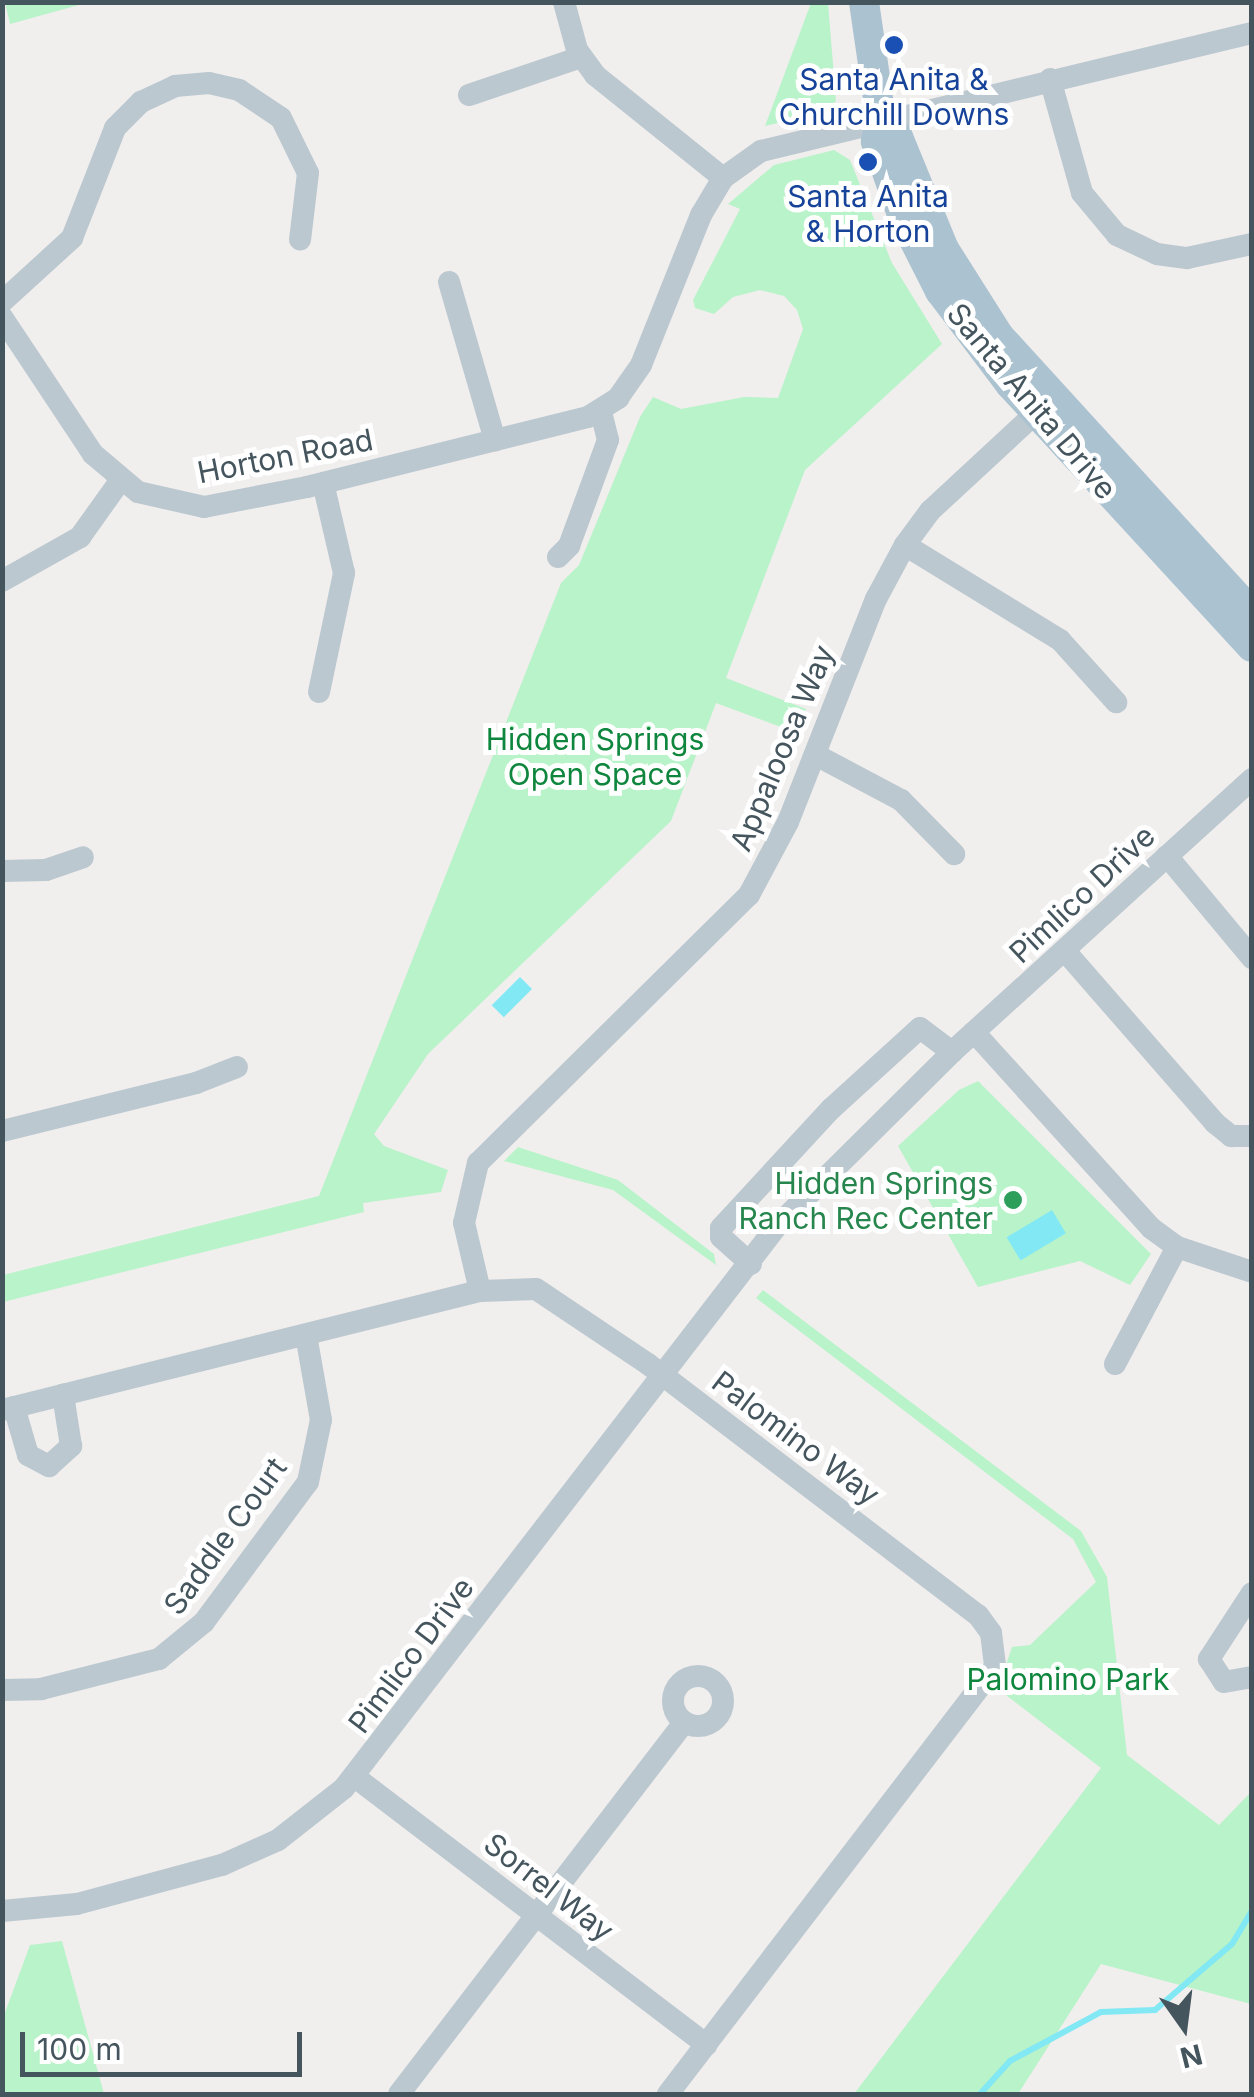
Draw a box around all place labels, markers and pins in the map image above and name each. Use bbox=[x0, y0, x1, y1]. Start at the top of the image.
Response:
marker: Santa Anita & Churchill Downs bbox=[883, 34, 905, 56]
place label: Santa Anita & Churchill Downs bbox=[779, 61, 1009, 132]
marker: Santa Anita & Horton bbox=[857, 151, 879, 173]
place label: Santa Anita & Horton bbox=[787, 178, 949, 248]
place label: Hidden Springs Ranch Rec Center bbox=[739, 1165, 993, 1236]
marker: Hidden Springs Ranch Rec Center bbox=[1002, 1189, 1024, 1211]

